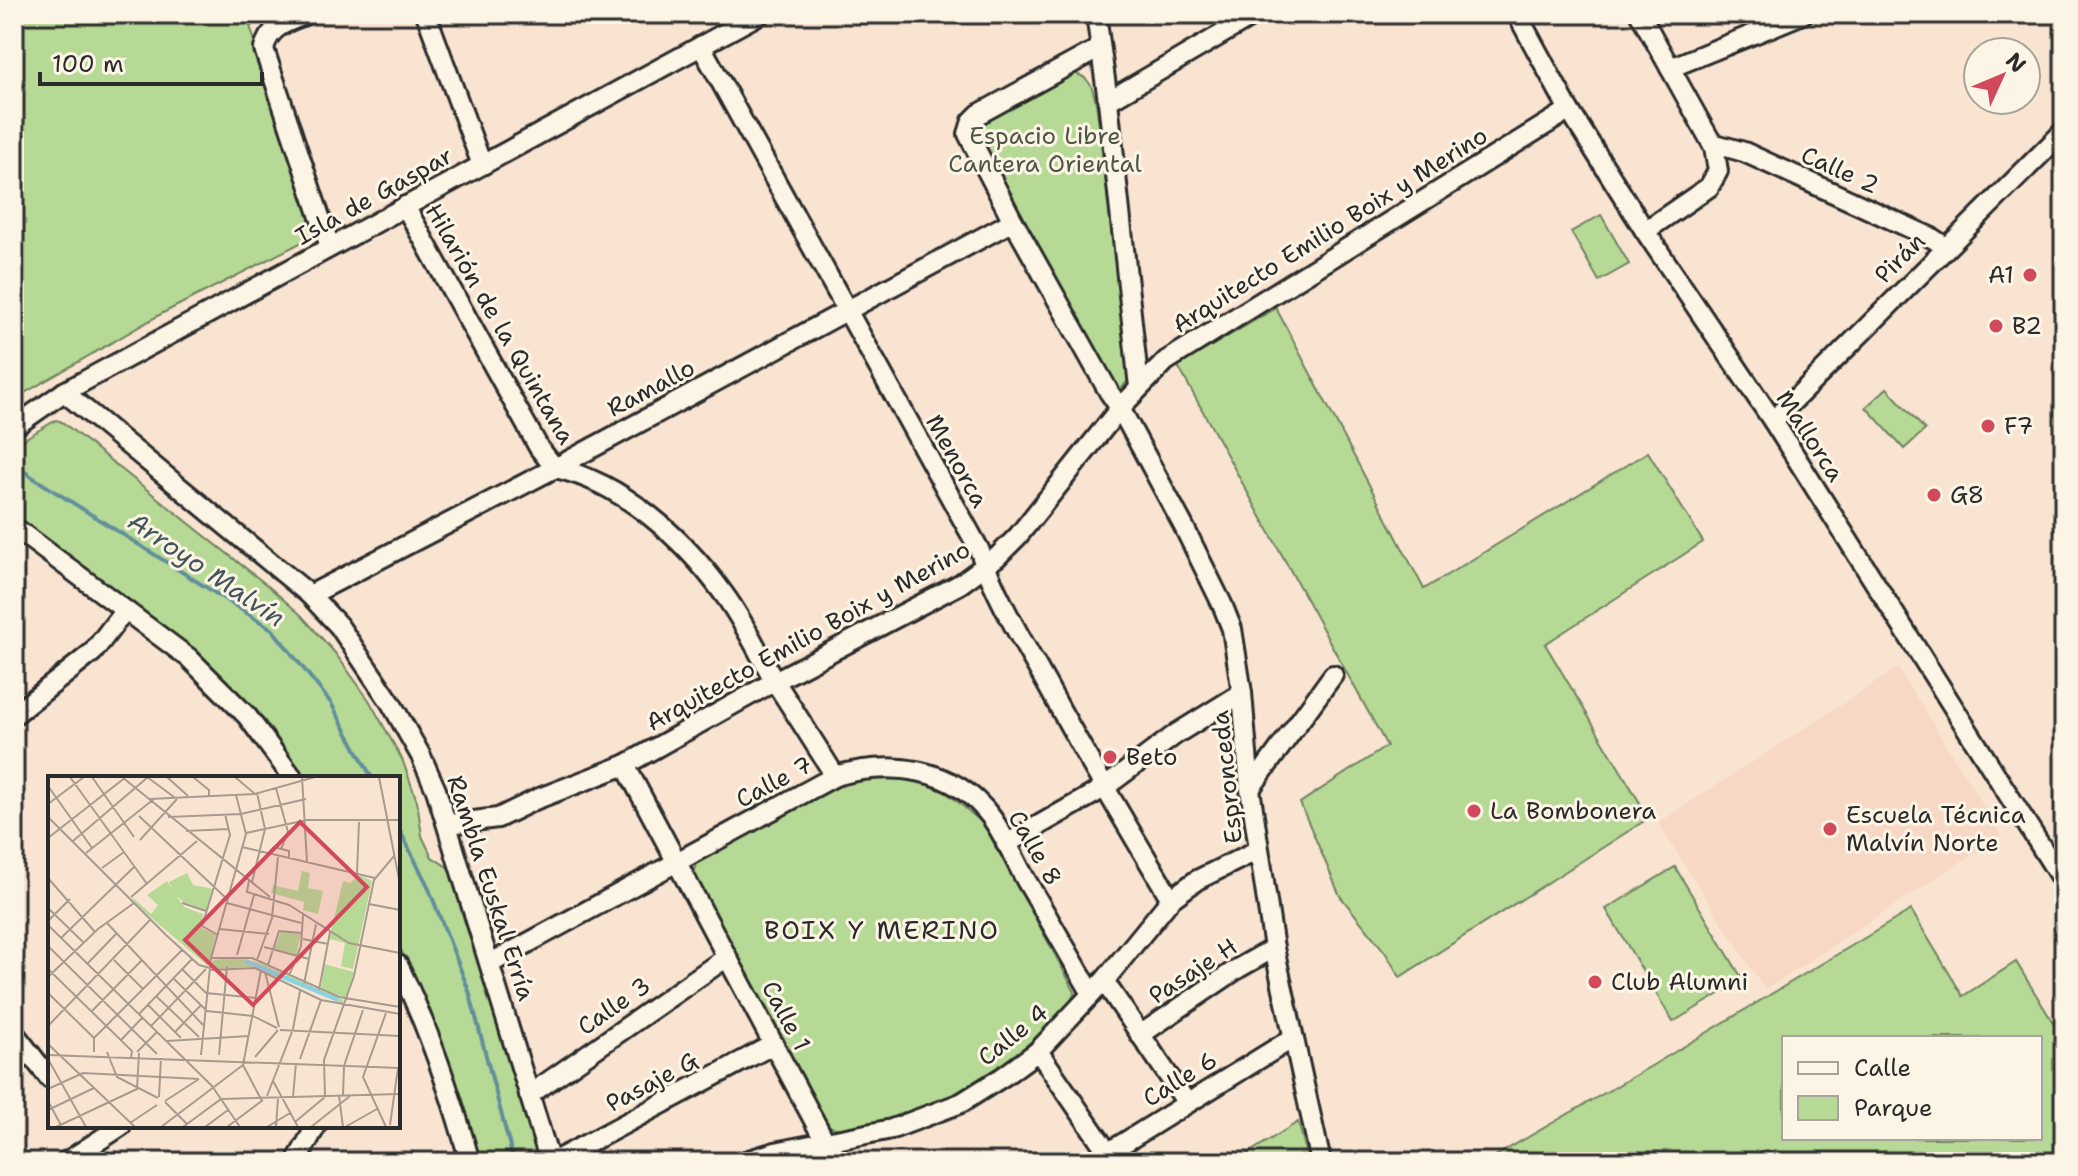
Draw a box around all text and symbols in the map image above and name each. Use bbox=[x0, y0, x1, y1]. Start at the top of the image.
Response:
scale bar bbox=[40, 36, 262, 86]
north arrow bbox=[1962, 36, 2042, 116]
text: N bbox=[2000, 46, 2033, 79]
text: 100 m bbox=[52, 48, 124, 80]
street label: Arquitecto Emilio Boix y Merino bbox=[1166, 119, 1494, 341]
park label: Espacio Libre Cantera Oriental bbox=[948, 120, 1142, 180]
street label: Calle 2 bbox=[1796, 139, 1884, 201]
street label: Isla de Gaspar bbox=[290, 140, 458, 252]
street label: Hilarión de la Quintana bbox=[418, 198, 582, 450]
street label: Pirán bbox=[1868, 226, 1932, 290]
place label: A1 bbox=[1988, 259, 2014, 291]
marker: A1 bbox=[2021, 266, 2039, 284]
place label: B2 bbox=[2012, 310, 2042, 342]
marker: B2 bbox=[1987, 317, 2005, 335]
street label: Ramallo bbox=[602, 352, 700, 424]
street label: Mallorca bbox=[1769, 384, 1851, 488]
street label: Menorca bbox=[918, 409, 996, 513]
place label: F7 bbox=[2004, 410, 2033, 442]
marker: F7 bbox=[1979, 417, 1997, 435]
place label: G8 bbox=[1950, 479, 1984, 511]
marker: G8 bbox=[1925, 486, 1943, 504]
water label: Arroyo Malvín bbox=[122, 503, 292, 635]
street label: Arquitecto Emilio Boix y Merino bbox=[640, 533, 976, 739]
street label: Espronceda bbox=[1204, 709, 1250, 845]
place label: Beto bbox=[1126, 741, 1177, 773]
marker: Beto bbox=[1101, 748, 1119, 766]
street label: Calle 7 bbox=[730, 749, 818, 815]
street label: Rambla Euskal Erría bbox=[439, 771, 543, 1005]
inset map bbox=[48, 776, 400, 1128]
place label: La Bombonera bbox=[1490, 795, 1656, 827]
place label: Escuela Técnica Malvín Norte bbox=[1846, 799, 2026, 859]
marker: La Bombonera bbox=[1465, 802, 1483, 820]
street label: Calle 8 bbox=[1001, 804, 1069, 892]
marker: Escuela Técnica Malvín Norte bbox=[1821, 820, 1839, 838]
district label: BOIX Y MERINO bbox=[764, 912, 1000, 947]
street label: Pasaje H bbox=[1143, 930, 1243, 1012]
place label: Club Alumni bbox=[1611, 966, 1748, 998]
street label: Calle 3 bbox=[571, 969, 657, 1043]
marker: Club Alumni bbox=[1586, 973, 1604, 991]
street label: Calle 1 bbox=[754, 975, 818, 1057]
street label: Calle 4 bbox=[971, 997, 1055, 1073]
legend bbox=[1782, 1036, 2042, 1140]
street label: Pasaje G bbox=[600, 1044, 704, 1120]
street label: Calle 6 bbox=[1137, 1044, 1223, 1114]
text: Calle bbox=[1854, 1052, 1911, 1084]
text: Parque bbox=[1854, 1092, 1933, 1124]

